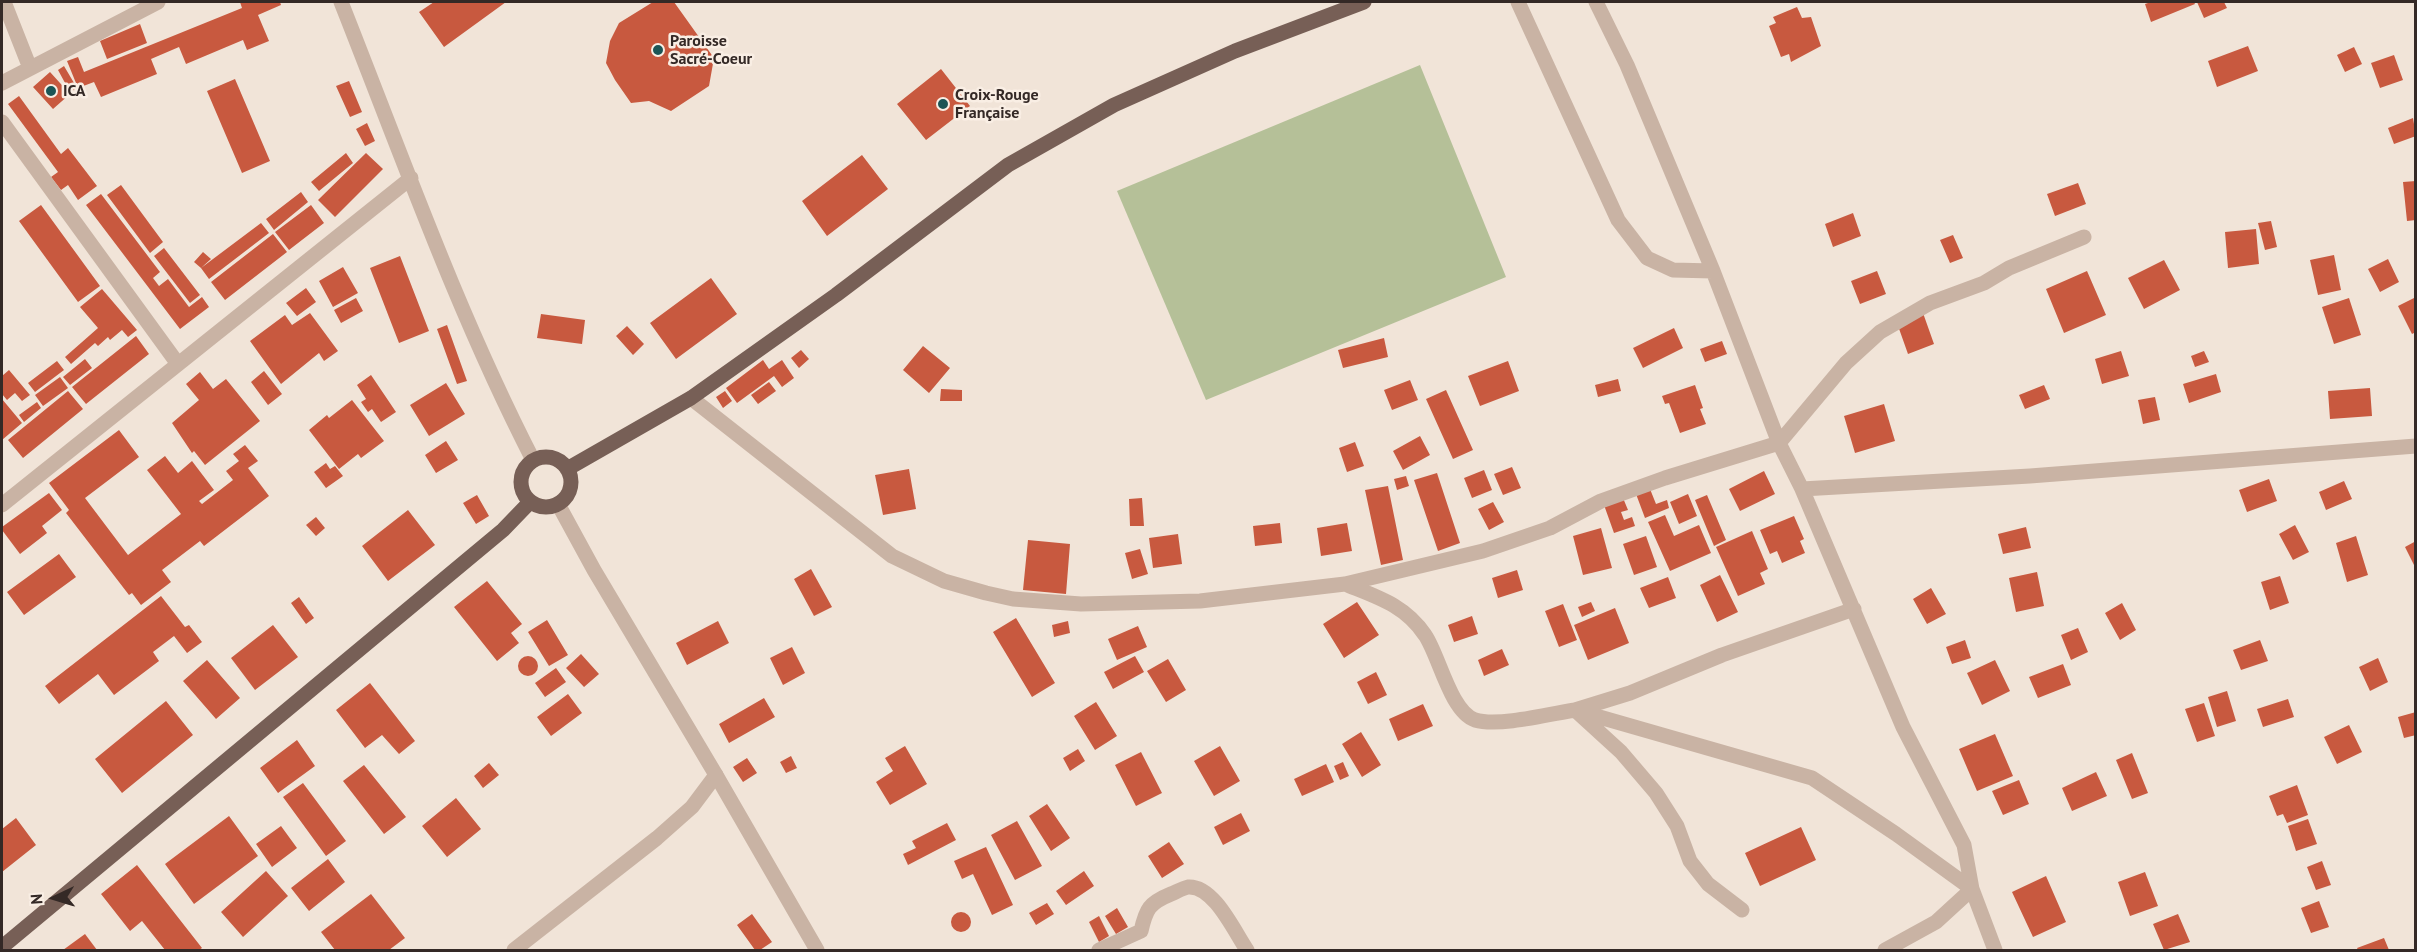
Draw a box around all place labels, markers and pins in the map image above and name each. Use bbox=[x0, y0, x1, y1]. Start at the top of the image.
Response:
place label: Paroisse Sacré-Coeur bbox=[670, 31, 752, 69]
marker: Paroisse Sacré-Coeur bbox=[651, 43, 665, 57]
place label: ICA bbox=[63, 81, 85, 101]
marker: ICA bbox=[44, 84, 58, 98]
place label: Croix-Rouge Française bbox=[955, 85, 1039, 123]
marker: Croix-Rouge Française bbox=[936, 97, 950, 111]

